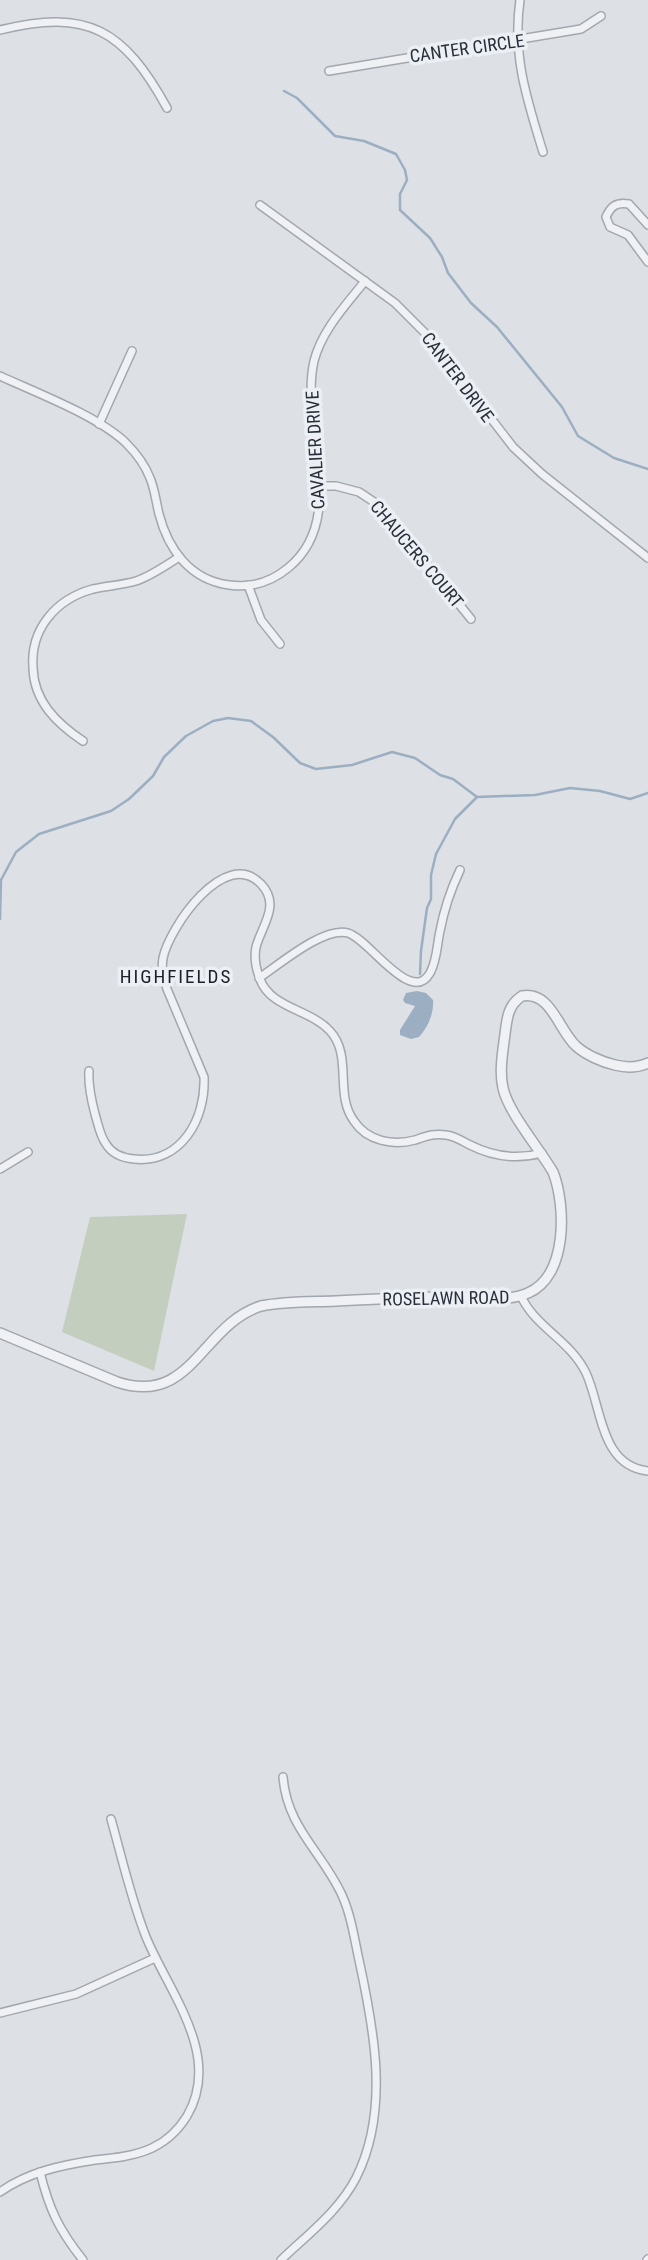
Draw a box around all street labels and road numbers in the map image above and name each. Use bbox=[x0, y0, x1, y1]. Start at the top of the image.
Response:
street label: CANTER CIRCLE bbox=[408, 30, 526, 66]
street label: CANTER DRIVE bbox=[417, 328, 499, 426]
street label: CAVALIER DRIVE bbox=[301, 390, 329, 510]
street label: CHAUCERS COURT bbox=[366, 496, 468, 612]
street label: ROSELAWN ROAD bbox=[382, 1286, 510, 1310]

